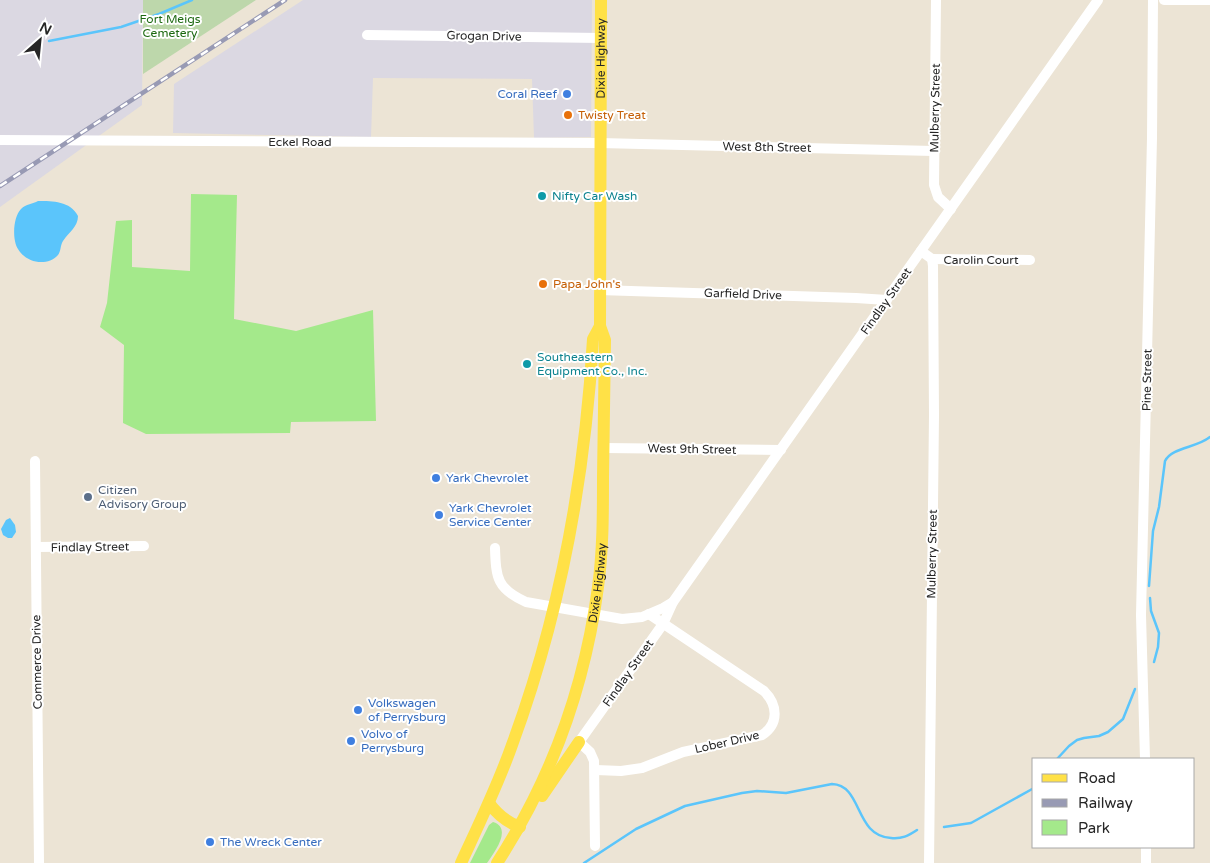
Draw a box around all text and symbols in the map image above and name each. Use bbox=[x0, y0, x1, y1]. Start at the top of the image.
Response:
park label: Fort Meigs Cemetery bbox=[140, 12, 201, 40]
north arrow bbox=[15, 15, 65, 65]
street label: Dixie Highway bbox=[594, 18, 608, 99]
text: N bbox=[37, 19, 55, 39]
street label: Grogan Drive bbox=[446, 28, 522, 44]
street label: Mulberry Street bbox=[927, 63, 943, 153]
place label: Coral Reef bbox=[497, 87, 557, 101]
marker: Coral Reef bbox=[561, 88, 573, 100]
place label: Twisty Treat bbox=[578, 108, 646, 122]
marker: Twisty Treat bbox=[562, 109, 574, 121]
street label: Eckel Road bbox=[268, 135, 332, 149]
street label: West 8th Street bbox=[723, 139, 812, 155]
place label: Nifty Car Wash bbox=[552, 189, 637, 203]
marker: Nifty Car Wash bbox=[536, 190, 548, 202]
street label: Carolin Court bbox=[943, 253, 1019, 267]
street label: Findlay Street bbox=[858, 264, 914, 337]
place label: Papa John's bbox=[553, 277, 621, 291]
marker: Papa John's bbox=[537, 278, 549, 290]
street label: Garfield Drive bbox=[704, 286, 782, 302]
street label: Pine Street bbox=[1139, 348, 1155, 411]
place label: Southeastern Equipment Co., Inc. bbox=[537, 350, 647, 378]
marker: Southeastern Equipment Co., Inc. bbox=[521, 358, 533, 370]
street label: West 9th Street bbox=[648, 441, 737, 457]
place label: Yark Chevrolet bbox=[446, 471, 529, 485]
marker: Yark Chevrolet bbox=[430, 472, 442, 484]
place label: Citizen Advisory Group bbox=[98, 483, 187, 511]
marker: Citizen Advisory Group bbox=[82, 491, 94, 503]
place label: Yark Chevrolet Service Center bbox=[449, 501, 532, 529]
marker: Yark Chevrolet Service Center bbox=[433, 509, 445, 521]
street label: Mulberry Street bbox=[924, 509, 940, 599]
street label: Findlay Street bbox=[51, 539, 130, 555]
street label: Dixie Highway bbox=[585, 542, 609, 624]
street label: Commerce Drive bbox=[29, 614, 45, 709]
street label: Findlay Street bbox=[600, 636, 656, 709]
place label: Volkswagen of Perrysburg bbox=[368, 696, 446, 724]
marker: Volkswagen of Perrysburg bbox=[352, 704, 364, 716]
place label: Volvo of Perrysburg bbox=[361, 727, 424, 755]
street label: Lober Drive bbox=[693, 728, 761, 756]
marker: Volvo of Perrysburg bbox=[345, 735, 357, 747]
legend bbox=[1032, 758, 1195, 848]
text: Road bbox=[1078, 769, 1116, 787]
text: Railway bbox=[1078, 794, 1133, 812]
text: Park bbox=[1078, 819, 1110, 837]
place label: The Wreck Center bbox=[220, 835, 322, 849]
marker: The Wreck Center bbox=[204, 836, 216, 848]

